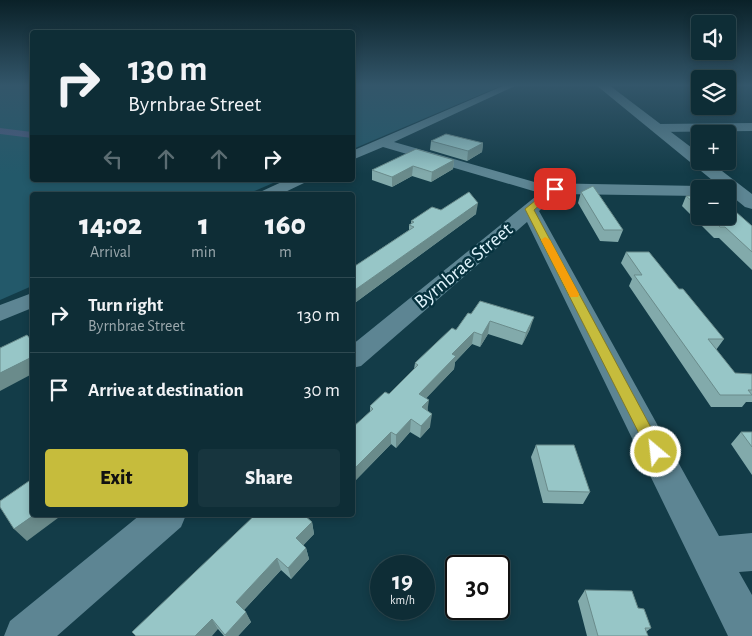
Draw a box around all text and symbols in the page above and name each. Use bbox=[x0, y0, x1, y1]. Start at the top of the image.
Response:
map controls bbox=[691, 15, 736, 225]
button: sound bbox=[691, 15, 736, 60]
icon: right bbox=[45, 50, 110, 115]
text: 130 m bbox=[128, 52, 207, 87]
button: layers bbox=[691, 70, 736, 115]
text: Byrnbrae Street bbox=[128, 93, 261, 115]
button: + bbox=[691, 125, 736, 170]
icon: left bbox=[99, 145, 127, 173]
icon: ahead bbox=[152, 145, 180, 173]
icon: ahead bbox=[205, 145, 233, 173]
icon: right bbox=[258, 145, 286, 173]
pin bbox=[534, 168, 576, 210]
icon: arrive bbox=[541, 175, 569, 203]
button: − bbox=[691, 180, 736, 225]
text: 14:02 bbox=[79, 210, 142, 240]
text: 1 bbox=[198, 210, 209, 240]
text: 160 bbox=[265, 210, 306, 240]
street label: Byrnbrae Street bbox=[411, 219, 517, 312]
text: Arrival bbox=[90, 244, 131, 260]
text: min bbox=[191, 244, 216, 260]
text: m bbox=[279, 244, 292, 260]
text: Turn right bbox=[88, 296, 163, 315]
icon: right bbox=[45, 301, 73, 329]
text: 130 m bbox=[297, 306, 340, 325]
text: Byrnbrae Street bbox=[88, 318, 185, 334]
icon: arrive bbox=[45, 376, 73, 404]
text: Arrive at destination bbox=[88, 381, 244, 400]
text: 30 m bbox=[304, 381, 340, 400]
position arrow bbox=[629, 425, 681, 477]
button: Exit bbox=[45, 449, 188, 507]
button: Share bbox=[198, 449, 340, 507]
speed limit sign: 30 bbox=[445, 555, 510, 620]
text: 19 bbox=[392, 569, 413, 594]
text: km/h bbox=[390, 594, 415, 606]

